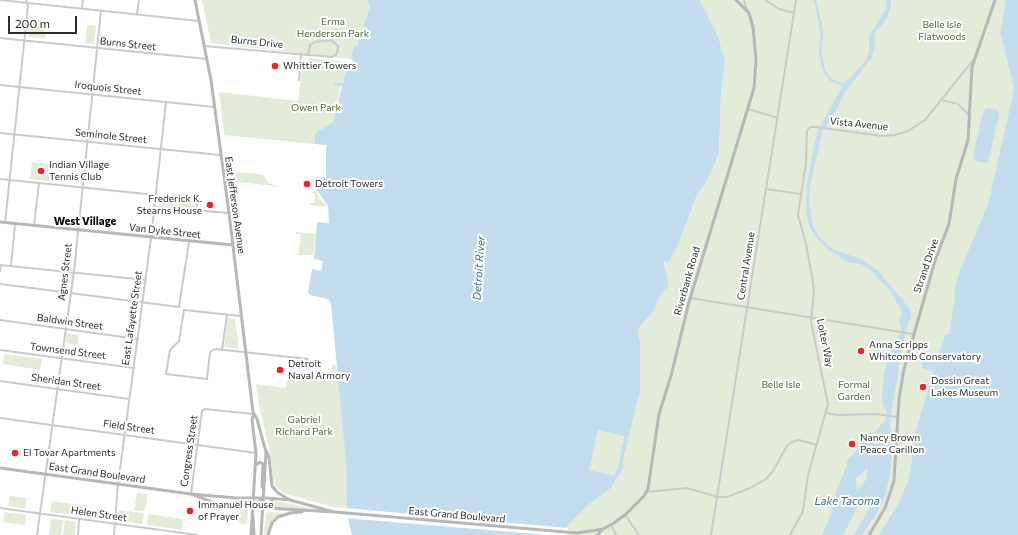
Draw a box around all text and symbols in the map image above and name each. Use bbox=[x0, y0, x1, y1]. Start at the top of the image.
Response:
scale bar bbox=[10, 8, 79, 34]
text: 200 m bbox=[15, 16, 50, 30]
park label: Erma Henderson Park bbox=[297, 16, 369, 40]
park label: Belle Isle Flatwoods bbox=[918, 19, 966, 42]
street label: Burns Drive bbox=[230, 33, 284, 51]
street label: Burns Street bbox=[99, 35, 157, 53]
place label: Whittier Towers bbox=[283, 60, 356, 72]
marker: Whittier Towers bbox=[270, 61, 280, 71]
street label: Iroquois Street bbox=[74, 79, 142, 97]
park label: Owen Park bbox=[291, 102, 341, 114]
street label: Vista Avenue bbox=[829, 115, 889, 133]
street label: Seminole Street bbox=[75, 126, 147, 146]
street label: East Jefferson Avenue bbox=[222, 156, 248, 254]
place label: Indian Village Tennis Club bbox=[49, 159, 109, 182]
marker: Indian Village Tennis Club bbox=[36, 166, 46, 176]
place label: Detroit Towers bbox=[315, 178, 383, 190]
marker: Detroit Towers bbox=[302, 179, 312, 189]
place label: Frederick K. Stearns House bbox=[137, 193, 202, 216]
marker: Frederick K. Stearns House bbox=[205, 200, 215, 210]
district label: West Village bbox=[54, 214, 116, 228]
street label: Van Dyke Street bbox=[128, 221, 202, 241]
street label: Central Avenue bbox=[735, 231, 757, 301]
water label: Detroit River bbox=[470, 235, 488, 301]
street label: Strand Drive bbox=[911, 237, 941, 295]
street label: Agnes Street bbox=[56, 243, 74, 301]
street label: Riverbank Road bbox=[671, 245, 703, 317]
street label: East Lafayette Street bbox=[119, 270, 145, 366]
street label: Baldwin Street bbox=[36, 311, 104, 333]
street label: Loiter Way bbox=[814, 318, 836, 368]
place label: Anna Scripps Whitcomb Conservatory bbox=[869, 339, 981, 362]
street label: Townsend Street bbox=[29, 340, 107, 362]
marker: Anna Scripps Whitcomb Conservatory bbox=[856, 346, 866, 356]
place label: Detroit Naval Armory bbox=[288, 358, 350, 382]
marker: Detroit Naval Armory bbox=[275, 365, 285, 375]
street label: Sheridan Street bbox=[30, 371, 102, 393]
place label: Dossin Great Lakes Museum bbox=[931, 375, 998, 398]
park label: Belle Isle bbox=[761, 379, 801, 391]
park label: Formal Garden bbox=[837, 379, 871, 402]
marker: Dossin Great Lakes Museum bbox=[918, 382, 928, 392]
street label: Congress Street bbox=[178, 414, 200, 488]
park label: Gabriel Richard Park bbox=[275, 414, 333, 438]
street label: Field Street bbox=[102, 417, 156, 437]
place label: Nancy Brown Peace Carillon bbox=[860, 432, 924, 456]
marker: Nancy Brown Peace Carillon bbox=[847, 439, 857, 449]
place label: El Tovar Apartments bbox=[23, 447, 116, 459]
marker: El Tovar Apartments bbox=[10, 448, 20, 458]
street label: East Grand Boulevard bbox=[48, 460, 146, 486]
water label: Lake Tacoma bbox=[815, 494, 879, 508]
place label: Immanuel House of Prayer bbox=[198, 499, 273, 522]
street label: Helen Street bbox=[70, 504, 128, 524]
street label: East Grand Boulevard bbox=[408, 505, 506, 525]
marker: Immanuel House of Prayer bbox=[185, 506, 195, 516]

